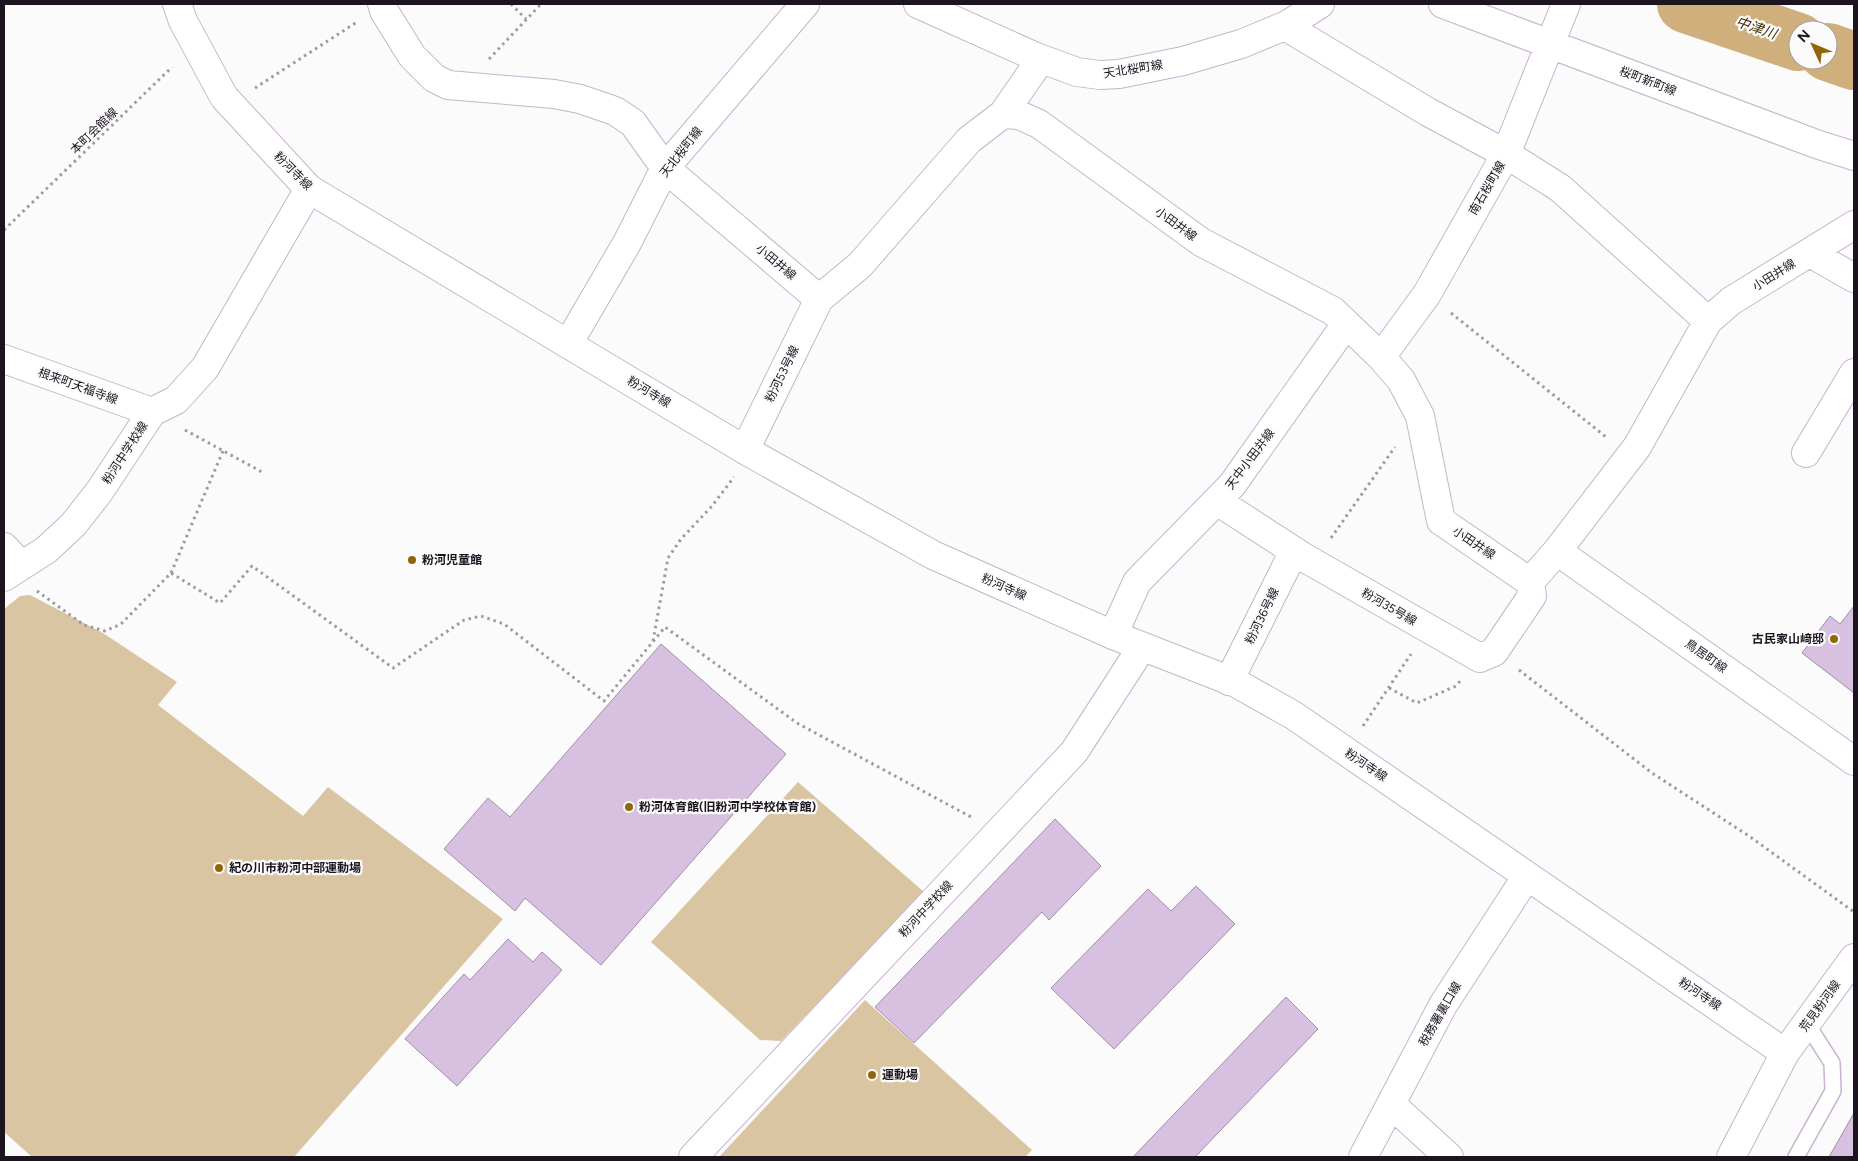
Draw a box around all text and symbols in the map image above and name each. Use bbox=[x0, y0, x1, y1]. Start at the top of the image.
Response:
water label: 中津川 bbox=[1733, 13, 1781, 44]
north arrow bbox=[1788, 20, 1838, 70]
text: N bbox=[1794, 27, 1814, 46]
street label: 天北桜町線 bbox=[1102, 57, 1164, 81]
street label: 桜町新町線 bbox=[1617, 64, 1679, 98]
street label: 本町会館線 bbox=[68, 105, 120, 157]
street label: 天北桜町線 bbox=[657, 124, 705, 180]
street label: 粉河寺線 bbox=[271, 149, 315, 193]
street label: 南石桜町線 bbox=[1466, 159, 1508, 217]
street label: 小田井線 bbox=[1152, 204, 1200, 244]
street label: 小田井線 bbox=[753, 241, 799, 283]
street label: 小田井線 bbox=[1750, 256, 1798, 294]
street label: 粉河53号線 bbox=[762, 343, 802, 405]
street label: 根来町天福寺線 bbox=[36, 365, 120, 407]
street label: 粉河寺線 bbox=[625, 374, 673, 410]
street label: 粉河中学校線 bbox=[100, 419, 150, 487]
street label: 天中小田井線 bbox=[1223, 426, 1277, 492]
street label: 小田井線 bbox=[1450, 524, 1498, 562]
place label: 粉河児童館 bbox=[422, 553, 482, 567]
marker: 粉河児童館 bbox=[406, 554, 418, 566]
street label: 粉河寺線 bbox=[979, 571, 1029, 603]
street label: 粉河36号線 bbox=[1242, 585, 1282, 647]
street label: 粉河35号線 bbox=[1359, 586, 1419, 628]
place label: 古民家山﨑邸 bbox=[1752, 632, 1824, 646]
marker: 古民家山﨑邸 bbox=[1828, 633, 1840, 645]
street label: 鳥居町線 bbox=[1682, 636, 1730, 676]
street label: 粉河寺線 bbox=[1342, 746, 1390, 784]
place label: 粉河体育館(旧粉河中学校体育館) bbox=[639, 800, 817, 814]
marker: 粉河体育館(旧粉河中学校体育館) bbox=[623, 801, 635, 813]
place label: 紀の川市粉河中部運動場 bbox=[229, 861, 361, 875]
marker: 紀の川市粉河中部運動場 bbox=[213, 862, 225, 874]
street label: 粉河中学校線 bbox=[896, 878, 956, 940]
street label: 粉河寺線 bbox=[1676, 975, 1724, 1013]
street label: 荒見粉河線 bbox=[1797, 978, 1843, 1034]
street label: 税務署裏口線 bbox=[1416, 979, 1464, 1049]
place label: 運動場 bbox=[882, 1068, 918, 1082]
marker: 運動場 bbox=[866, 1069, 878, 1081]

